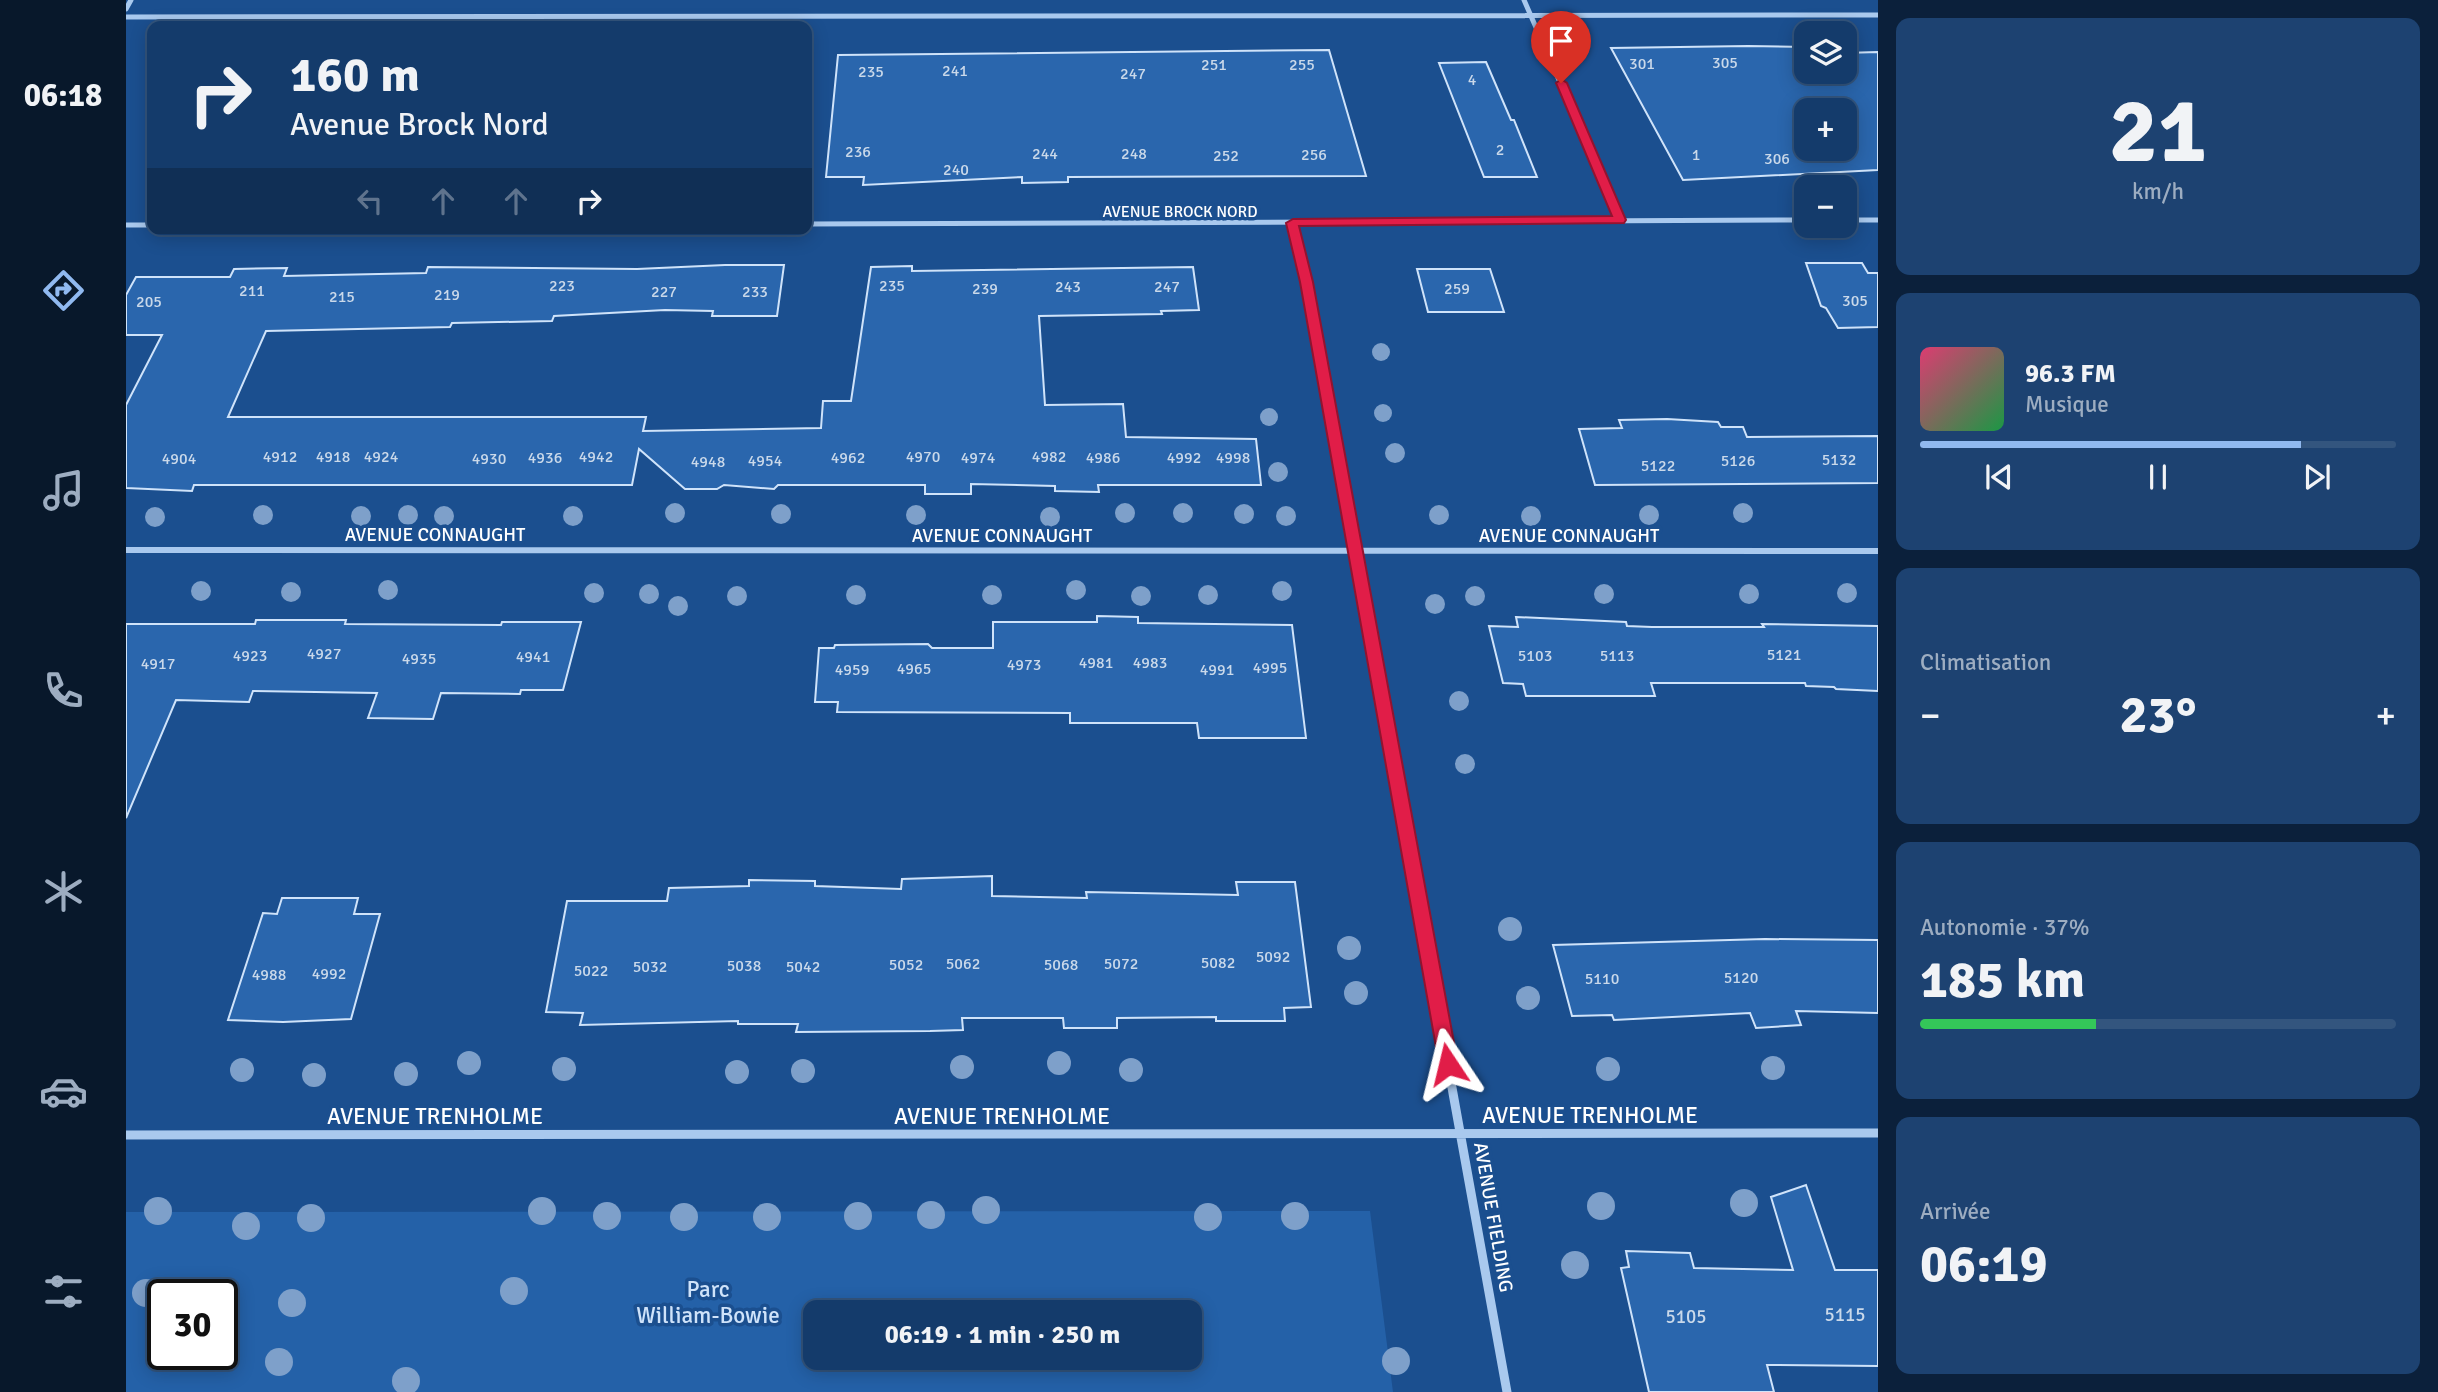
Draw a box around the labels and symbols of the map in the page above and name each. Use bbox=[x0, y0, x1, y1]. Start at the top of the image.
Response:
pin bbox=[1531, 11, 1591, 83]
house number: 305 bbox=[1712, 53, 1738, 73]
house number: 301 bbox=[1629, 54, 1655, 74]
house number: 251 bbox=[1201, 55, 1227, 75]
house number: 255 bbox=[1289, 55, 1315, 75]
house number: 241 bbox=[942, 61, 968, 81]
house number: 235 bbox=[858, 62, 884, 82]
house number: 247 bbox=[1120, 64, 1146, 84]
house number: 4 bbox=[1468, 70, 1477, 90]
house number: 2 bbox=[1496, 140, 1504, 160]
house number: 236 bbox=[845, 142, 871, 162]
house number: 244 bbox=[1032, 144, 1058, 164]
house number: 248 bbox=[1121, 144, 1147, 164]
house number: 256 bbox=[1301, 145, 1327, 165]
house number: 1 bbox=[1692, 145, 1700, 165]
house number: 252 bbox=[1213, 146, 1239, 166]
house number: 306 bbox=[1764, 149, 1790, 169]
house number: 240 bbox=[943, 160, 969, 180]
street label: AVENUE BROCK NORD bbox=[1102, 202, 1258, 222]
house number: 223 bbox=[549, 276, 575, 296]
house number: 235 bbox=[879, 276, 905, 296]
house number: 243 bbox=[1055, 277, 1081, 297]
house number: 247 bbox=[1154, 277, 1180, 297]
house number: 239 bbox=[972, 279, 998, 299]
house number: 259 bbox=[1444, 279, 1470, 299]
house number: 211 bbox=[239, 281, 265, 301]
house number: 227 bbox=[651, 282, 677, 302]
house number: 233 bbox=[742, 282, 768, 302]
house number: 219 bbox=[434, 285, 460, 305]
house number: 215 bbox=[329, 287, 355, 307]
house number: 305 bbox=[1842, 291, 1868, 311]
house number: 205 bbox=[136, 292, 162, 312]
house number: 4912 bbox=[263, 447, 297, 467]
house number: 4918 bbox=[316, 447, 350, 467]
house number: 4924 bbox=[364, 447, 399, 467]
house number: 4942 bbox=[579, 447, 613, 467]
house number: 4970 bbox=[906, 447, 940, 467]
house number: 4982 bbox=[1032, 447, 1066, 467]
house number: 4936 bbox=[528, 448, 562, 468]
house number: 4962 bbox=[831, 448, 865, 468]
house number: 4974 bbox=[961, 448, 996, 468]
house number: 4986 bbox=[1086, 448, 1120, 468]
house number: 4992 bbox=[1167, 448, 1201, 468]
house number: 4998 bbox=[1216, 448, 1250, 468]
house number: 4904 bbox=[162, 449, 197, 469]
house number: 4930 bbox=[472, 449, 506, 469]
house number: 5132 bbox=[1822, 450, 1856, 470]
house number: 4954 bbox=[748, 451, 783, 471]
house number: 5126 bbox=[1721, 451, 1755, 471]
house number: 4948 bbox=[691, 452, 725, 472]
house number: 5122 bbox=[1641, 456, 1675, 476]
street label: AVENUE CONNAUGHT bbox=[345, 523, 526, 547]
street label: AVENUE CONNAUGHT bbox=[912, 524, 1093, 548]
street label: AVENUE CONNAUGHT bbox=[1479, 524, 1660, 548]
house number: 4927 bbox=[307, 644, 341, 664]
house number: 5121 bbox=[1767, 645, 1801, 665]
house number: 4923 bbox=[233, 646, 267, 666]
house number: 5103 bbox=[1518, 646, 1552, 666]
house number: 5113 bbox=[1600, 646, 1634, 666]
house number: 4941 bbox=[516, 647, 550, 667]
house number: 4935 bbox=[402, 649, 436, 669]
house number: 4981 bbox=[1079, 653, 1113, 673]
house number: 4983 bbox=[1133, 653, 1167, 673]
house number: 4917 bbox=[141, 654, 175, 674]
house number: 4973 bbox=[1007, 655, 1041, 675]
house number: 4995 bbox=[1253, 658, 1287, 678]
house number: 4965 bbox=[897, 659, 931, 679]
house number: 4959 bbox=[835, 660, 869, 680]
house number: 4991 bbox=[1200, 660, 1234, 680]
house number: 5092 bbox=[1256, 947, 1290, 967]
house number: 5082 bbox=[1201, 953, 1235, 973]
house number: 5062 bbox=[946, 954, 980, 974]
house number: 5072 bbox=[1104, 954, 1138, 974]
house number: 5052 bbox=[889, 955, 923, 975]
house number: 5068 bbox=[1044, 955, 1078, 975]
house number: 5038 bbox=[727, 956, 761, 976]
house number: 5032 bbox=[633, 957, 667, 977]
house number: 5042 bbox=[786, 957, 820, 977]
house number: 5022 bbox=[574, 961, 608, 981]
house number: 4992 bbox=[312, 964, 346, 984]
house number: 4988 bbox=[252, 965, 286, 985]
house number: 5120 bbox=[1724, 968, 1758, 988]
house number: 5110 bbox=[1585, 969, 1619, 989]
position arrow bbox=[1411, 1027, 1485, 1101]
street label: AVENUE TRENHOLME bbox=[1482, 1101, 1698, 1130]
street label: AVENUE TRENHOLME bbox=[327, 1102, 543, 1131]
street label: AVENUE TRENHOLME bbox=[894, 1102, 1110, 1131]
street label: AVENUE FIELDING bbox=[1468, 1140, 1518, 1294]
park label: Parc William-Bowie bbox=[636, 1275, 780, 1330]
speed limit sign: 30 bbox=[147, 1279, 238, 1370]
house number: 5115 bbox=[1824, 1303, 1866, 1327]
house number: 5105 bbox=[1665, 1305, 1707, 1329]

